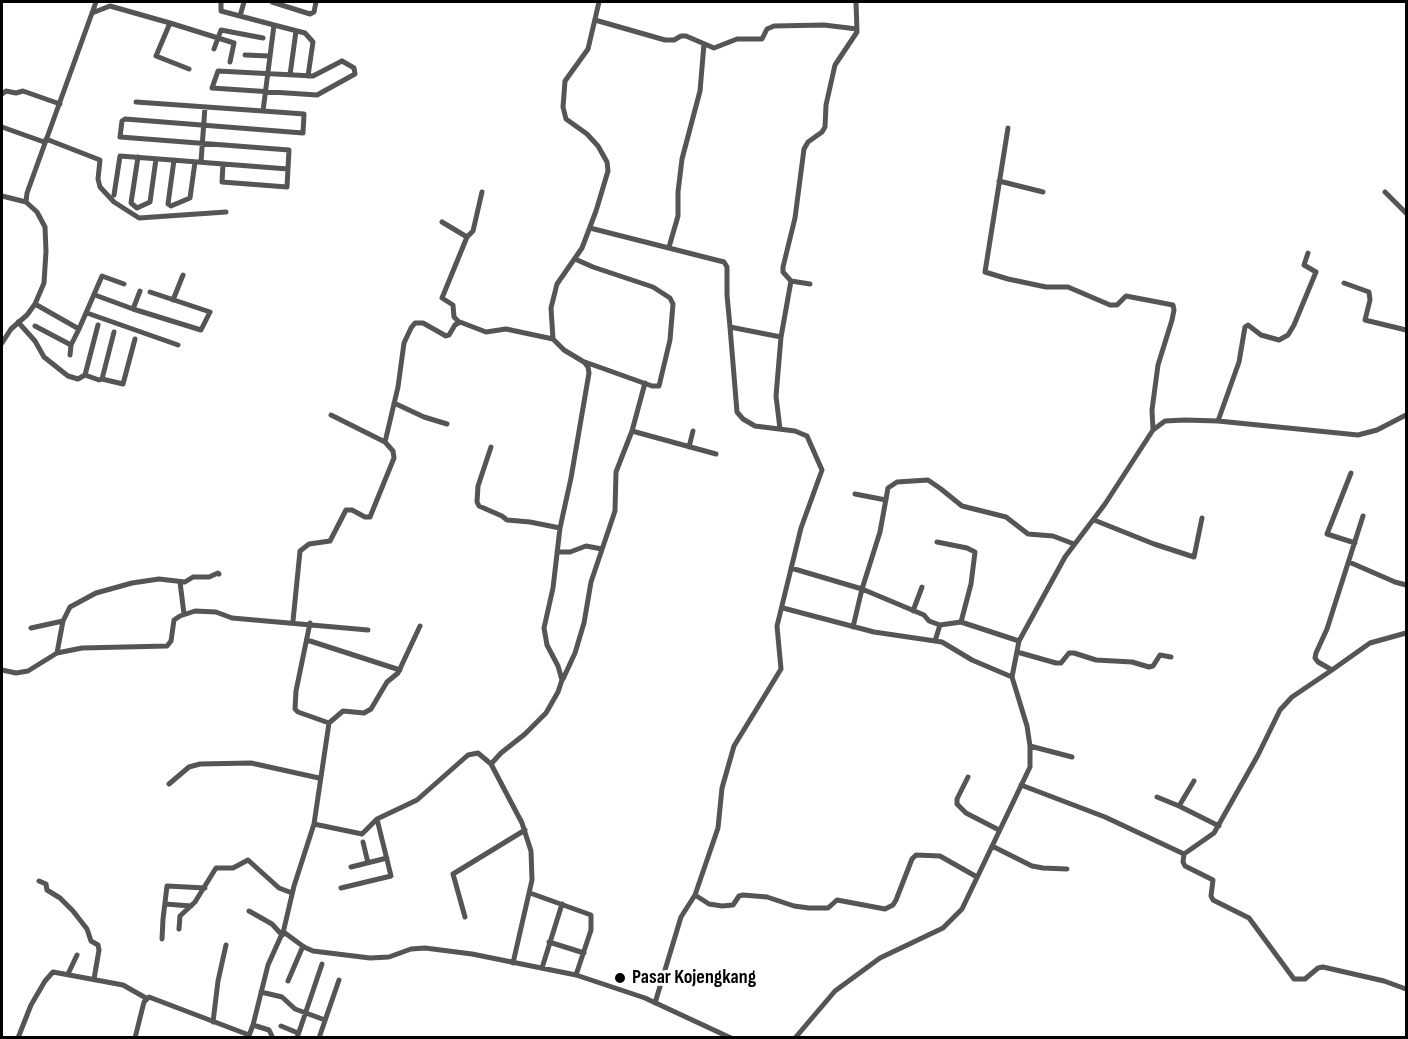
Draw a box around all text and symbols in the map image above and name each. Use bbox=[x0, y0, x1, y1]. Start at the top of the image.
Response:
place label: Pasar Kojengkang bbox=[632, 966, 756, 990]
marker: Pasar Kojengkang bbox=[613, 971, 627, 985]

